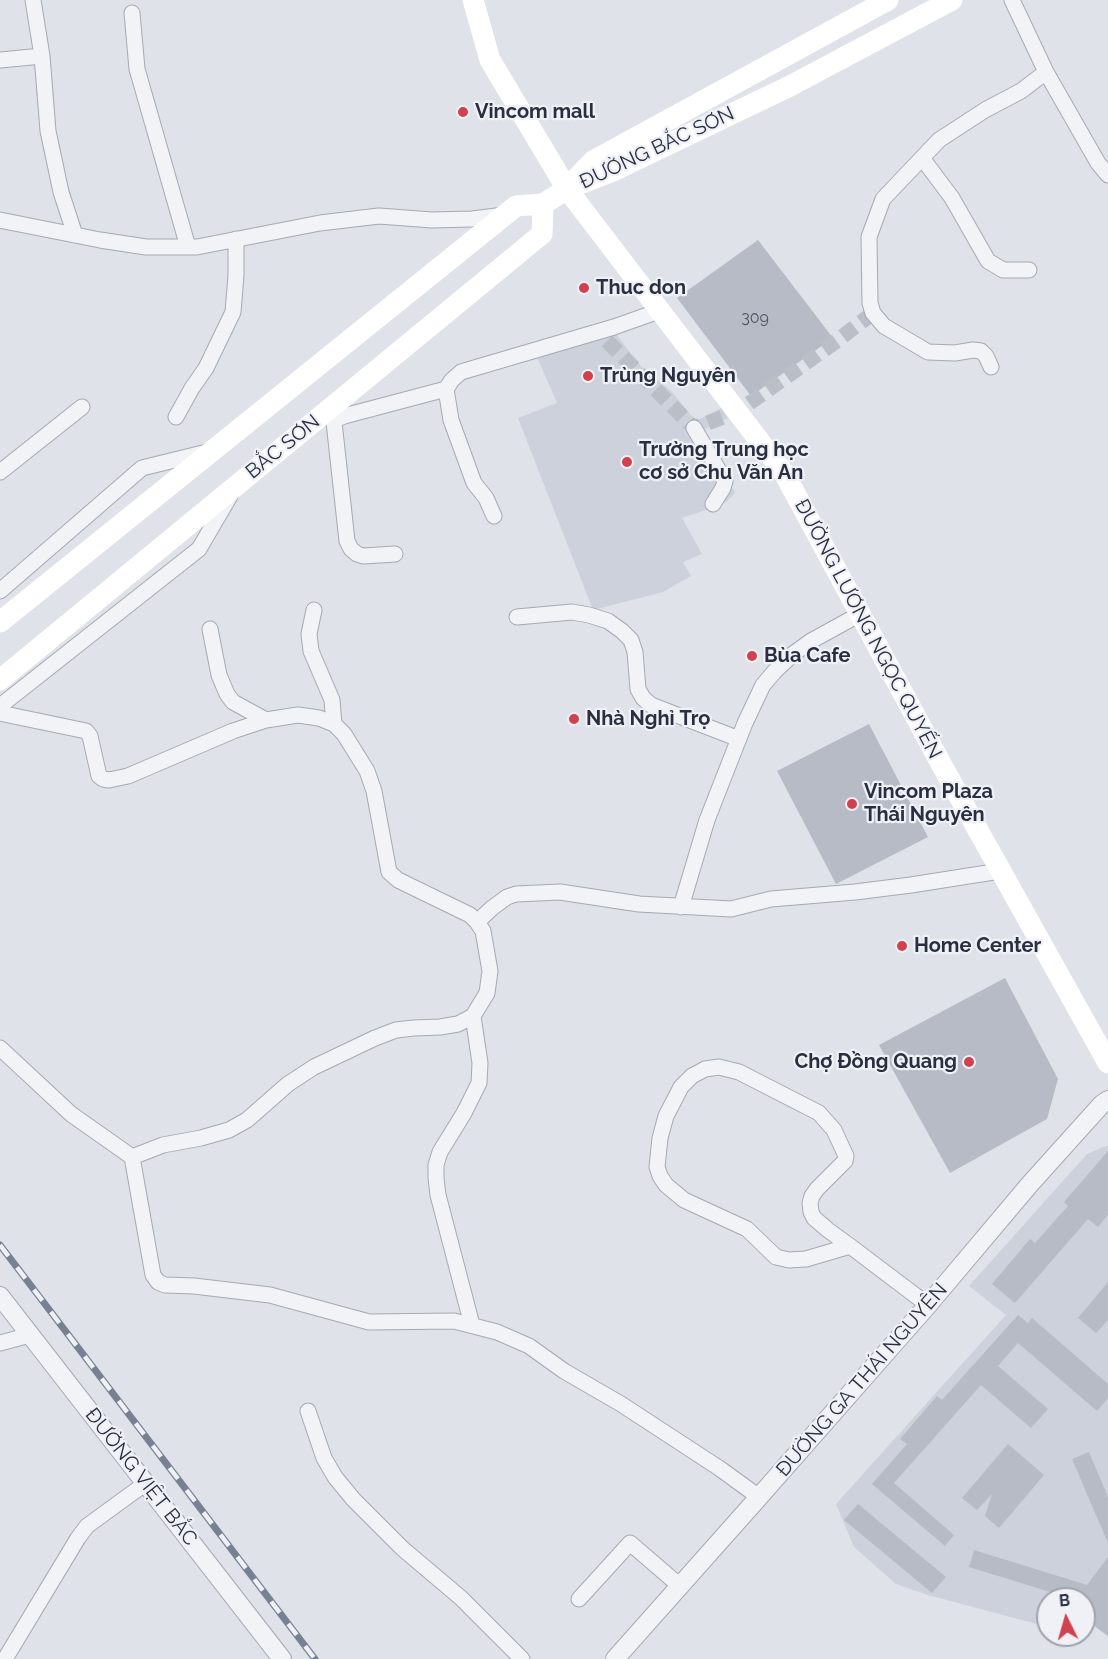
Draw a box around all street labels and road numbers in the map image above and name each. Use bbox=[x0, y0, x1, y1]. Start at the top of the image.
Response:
street label: ĐƯỜNG BẮC SƠN bbox=[576, 102, 738, 194]
street label: BẮC SƠN bbox=[241, 410, 325, 484]
street label: ĐƯỜNG LƯƠNG NGỌC QUYẾN bbox=[789, 495, 947, 763]
street label: ĐƯỜNG GA THÁI NGUYÊN bbox=[771, 1278, 953, 1482]
street label: ĐƯỜNG VIỆT BẮC bbox=[80, 1403, 202, 1551]

